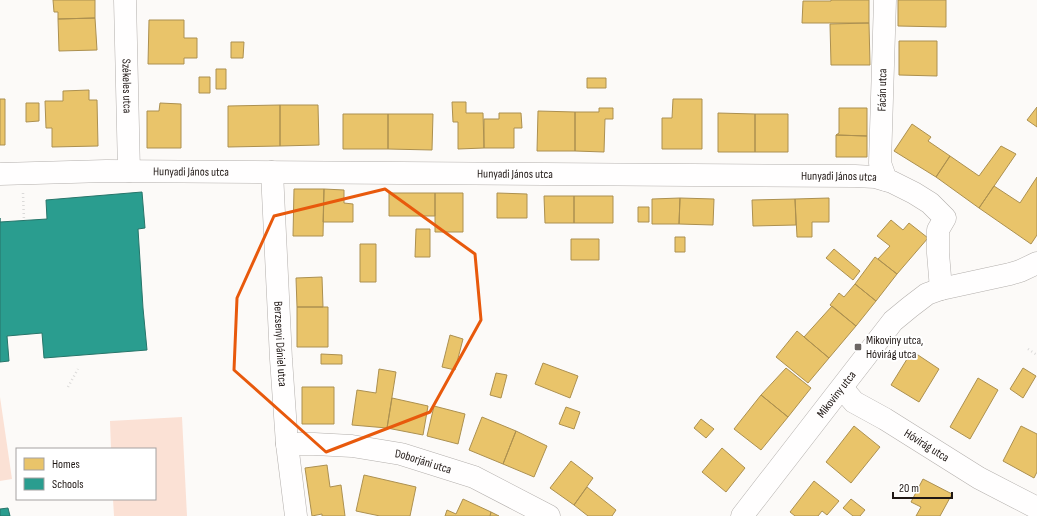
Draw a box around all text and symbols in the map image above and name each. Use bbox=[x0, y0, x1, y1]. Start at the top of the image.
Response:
street label: Székeles utca bbox=[118, 59, 135, 114]
street label: Fácán utca bbox=[875, 68, 890, 112]
street label: Hunyadi János utca bbox=[153, 164, 229, 180]
street label: Hunyadi János utca bbox=[477, 166, 553, 182]
street label: Hunyadi János utca bbox=[801, 169, 878, 185]
street label: Berzsenyi Dániel utca bbox=[270, 301, 290, 388]
place label: Mikoviny utca, Hóvirág utca bbox=[866, 333, 923, 362]
marker: Mikoviny utca, Hóvirág utca bbox=[853, 342, 863, 352]
street label: Mikoviny utca bbox=[814, 368, 860, 421]
street label: Hóvirág utca bbox=[901, 426, 952, 466]
street label: Doborjáni utca bbox=[394, 446, 453, 478]
legend bbox=[16, 448, 156, 500]
text: Homes bbox=[52, 457, 80, 472]
scale bar bbox=[893, 474, 952, 500]
text: Schools bbox=[52, 477, 84, 492]
text: 20 m bbox=[899, 481, 919, 496]

